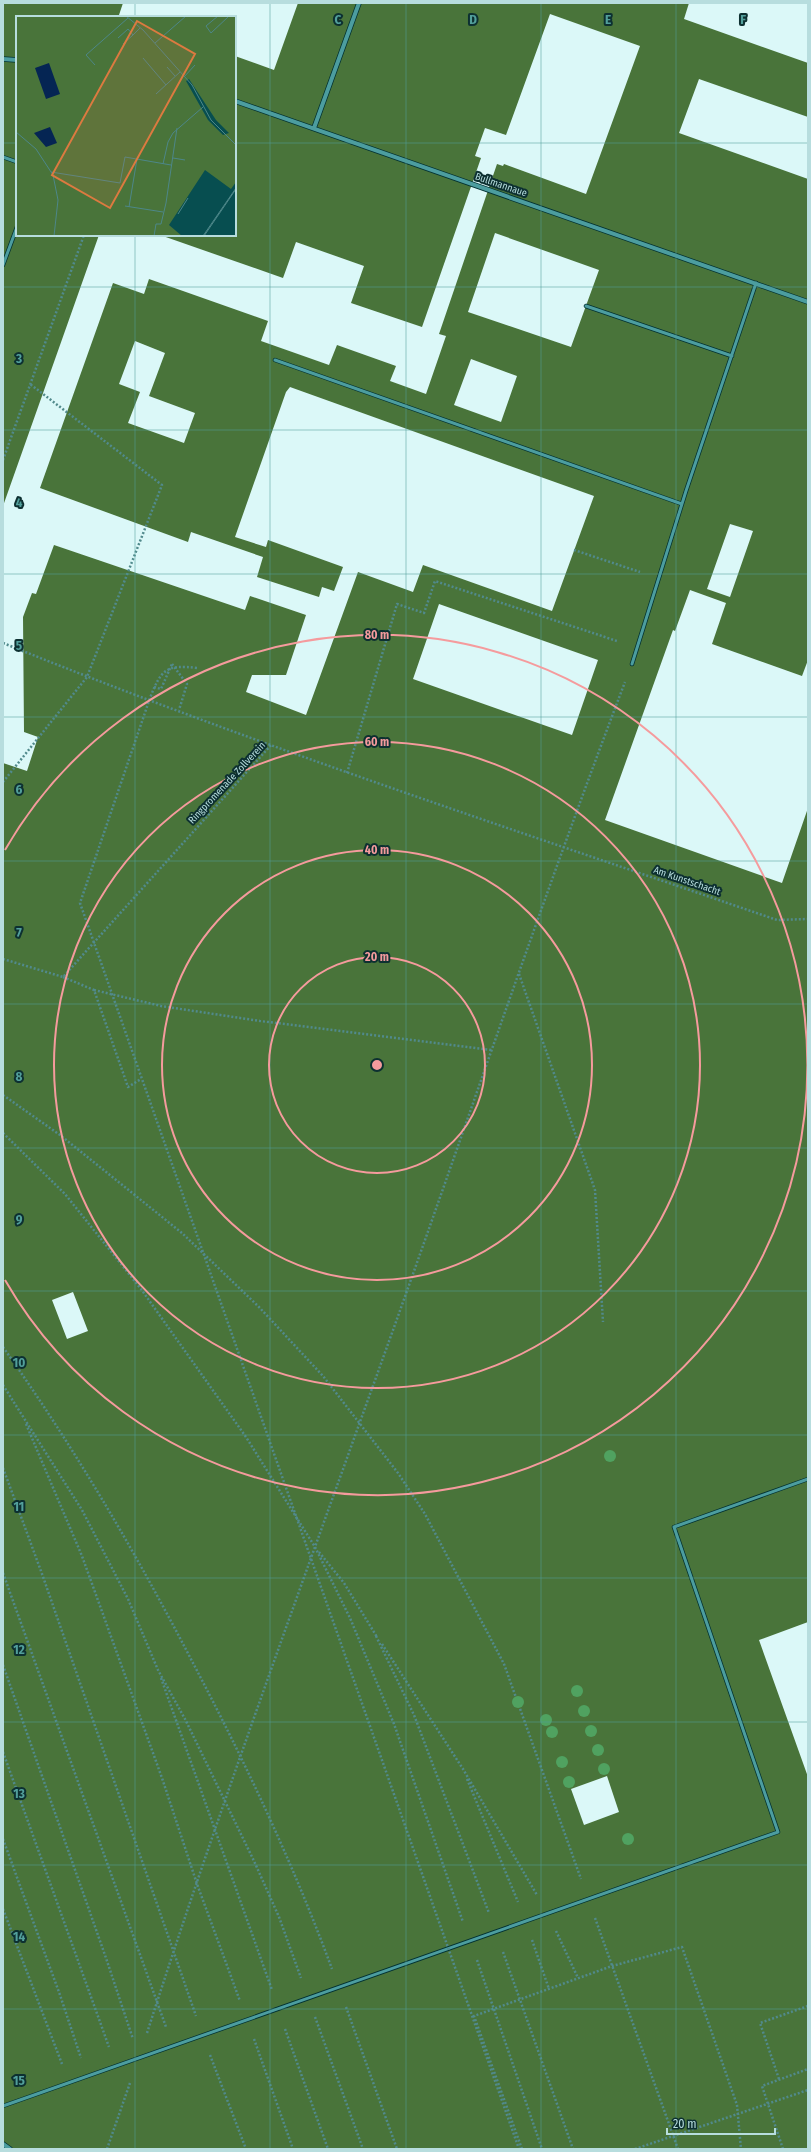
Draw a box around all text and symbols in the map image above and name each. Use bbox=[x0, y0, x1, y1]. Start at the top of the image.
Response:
text: C bbox=[335, 12, 342, 27]
text: D bbox=[469, 12, 477, 27]
text: E bbox=[605, 12, 611, 27]
text: F bbox=[740, 12, 746, 27]
inset map bbox=[16, 16, 236, 236]
street label: Bullmannaue bbox=[473, 171, 529, 200]
text: 3 bbox=[15, 351, 22, 366]
text: 4 bbox=[16, 495, 23, 510]
text: 80 m bbox=[365, 628, 389, 642]
text: 5 bbox=[16, 638, 22, 653]
text: 60 m bbox=[365, 735, 389, 749]
street label: Ringpromenade Zollverein bbox=[186, 740, 268, 826]
text: 6 bbox=[16, 782, 23, 797]
text: 40 m bbox=[365, 843, 389, 857]
street label: Am Kunstschacht bbox=[652, 864, 723, 898]
text: 7 bbox=[16, 925, 22, 940]
text: 20 m bbox=[364, 950, 389, 964]
centre of rings bbox=[370, 1058, 384, 1072]
text: 8 bbox=[16, 1069, 23, 1084]
text: 9 bbox=[16, 1212, 23, 1227]
text: 10 bbox=[13, 1355, 25, 1370]
text: 11 bbox=[14, 1499, 24, 1514]
text: 12 bbox=[13, 1642, 25, 1657]
text: 13 bbox=[13, 1786, 25, 1801]
text: 14 bbox=[13, 1929, 25, 1944]
text: 15 bbox=[13, 2073, 25, 2088]
scale bar bbox=[667, 2110, 775, 2136]
text: 20 m bbox=[673, 2117, 697, 2131]

